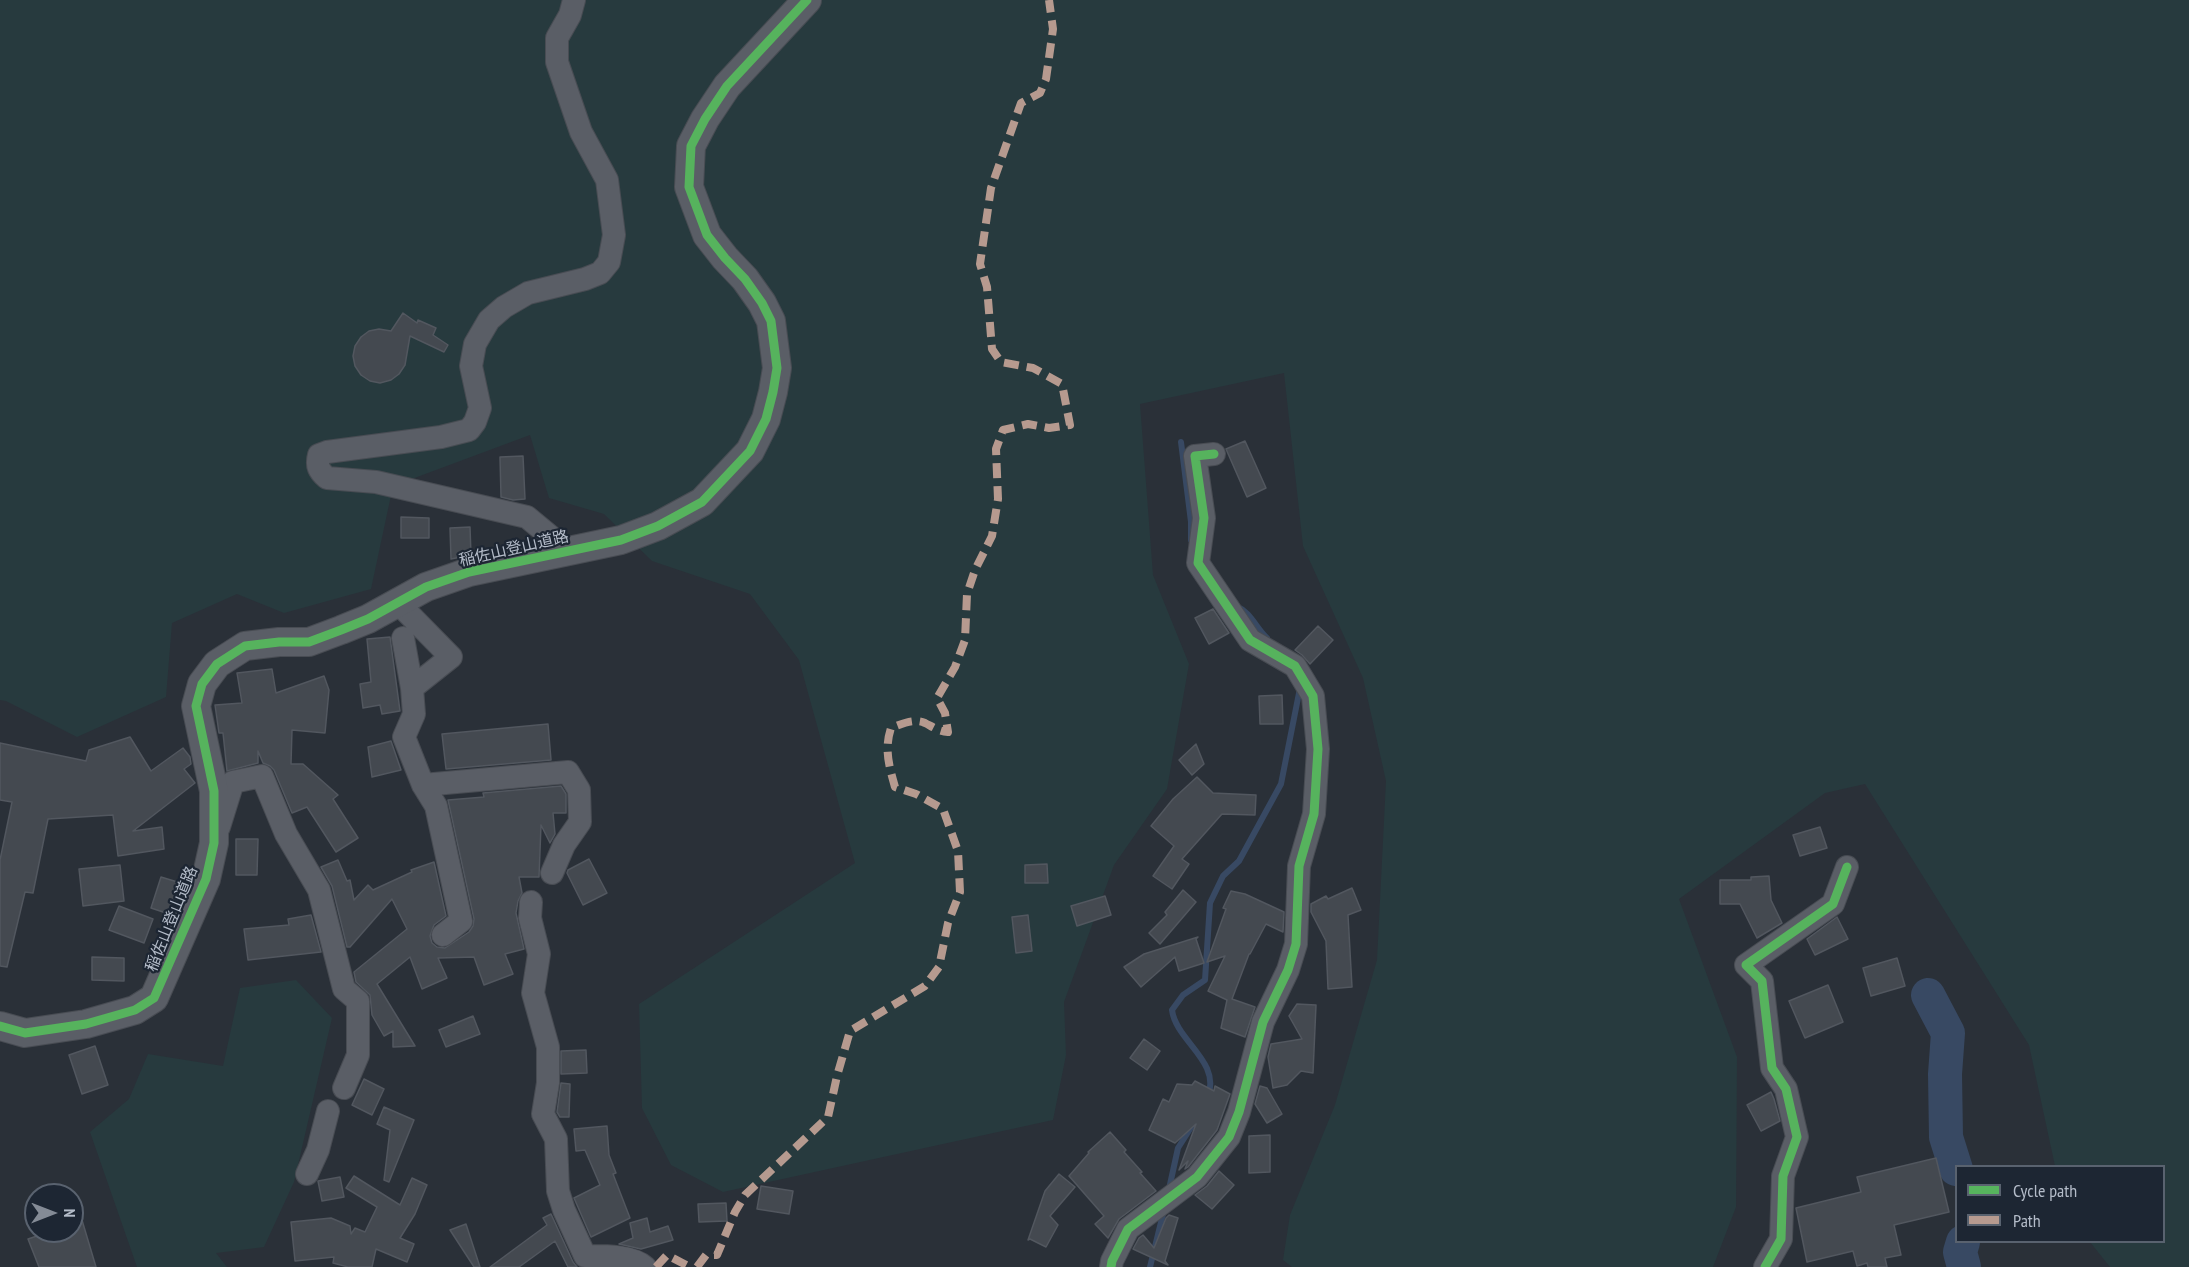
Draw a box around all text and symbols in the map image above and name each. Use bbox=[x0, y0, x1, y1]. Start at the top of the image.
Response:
street label: 稲佐山登山道路 bbox=[457, 527, 571, 571]
street label: 稲佐山登山道路 bbox=[142, 863, 202, 975]
legend bbox=[1955, 1165, 2165, 1243]
text: Cycle path bbox=[2013, 1179, 2077, 1202]
north arrow bbox=[24, 1183, 84, 1243]
text: N bbox=[60, 1209, 80, 1217]
text: Path bbox=[2013, 1209, 2041, 1232]

